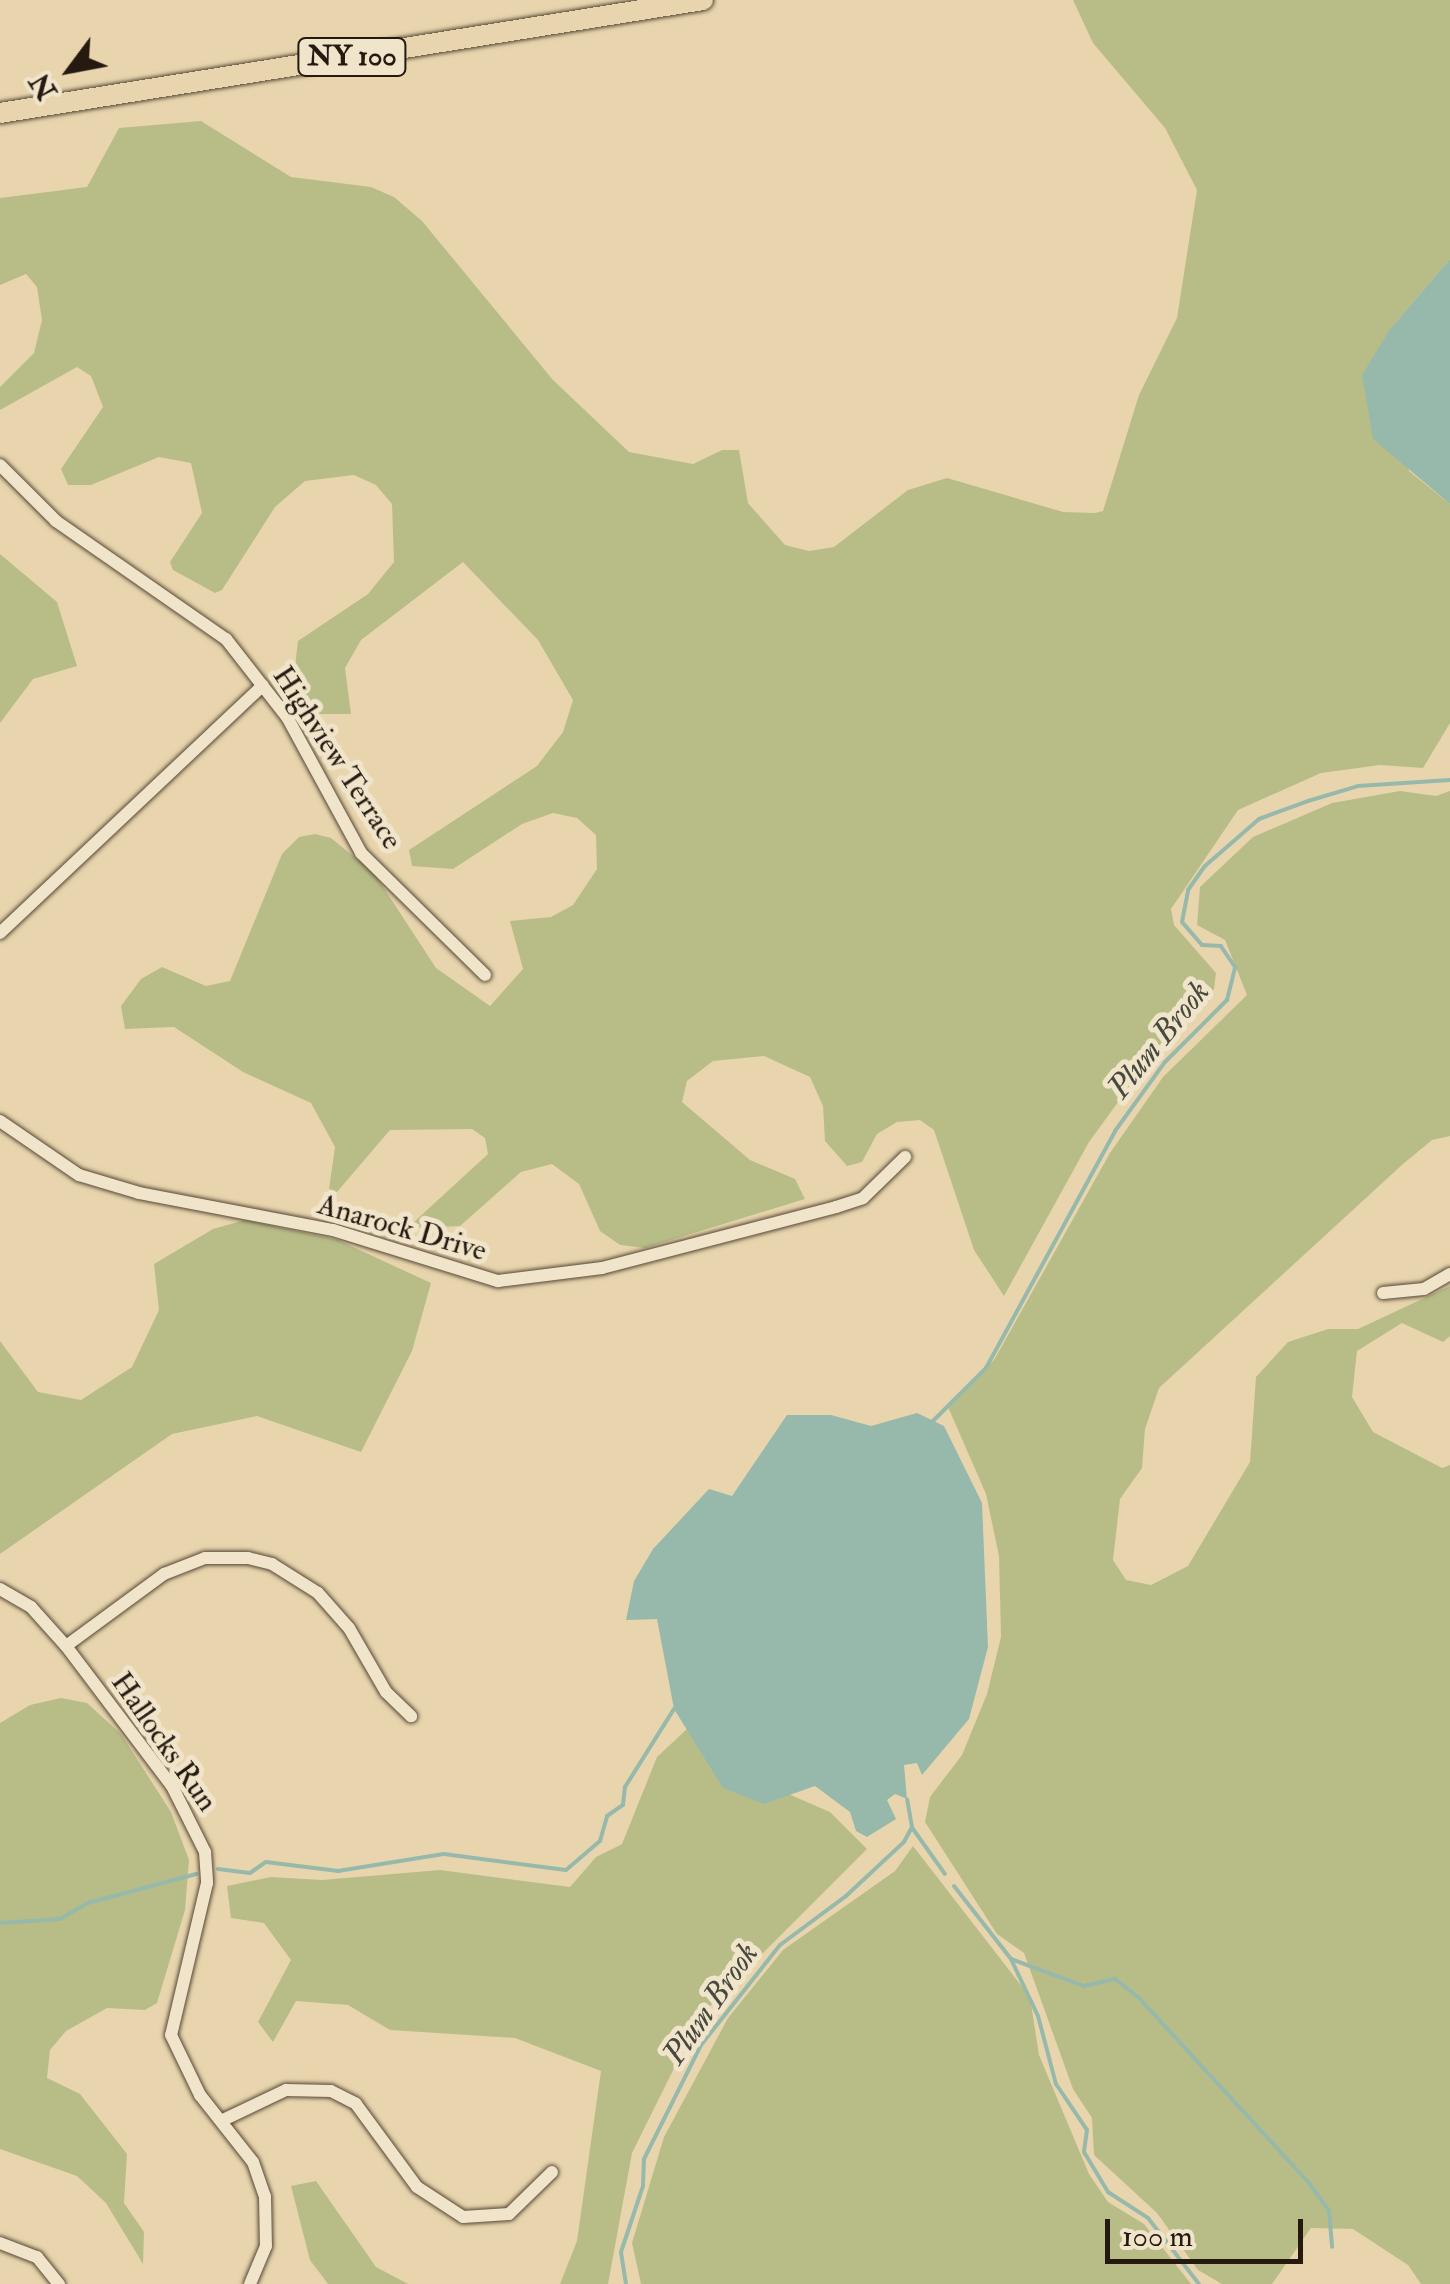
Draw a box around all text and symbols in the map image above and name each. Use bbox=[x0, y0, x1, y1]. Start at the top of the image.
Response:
north arrow bbox=[20, 20, 120, 120]
road number: NY 100 bbox=[297, 34, 407, 80]
text: N bbox=[23, 66, 66, 106]
street label: Highview Terrace bbox=[264, 660, 410, 856]
water label: Plum Brook bbox=[1100, 974, 1218, 1106]
street label: Anarock Drive bbox=[313, 1187, 491, 1269]
street label: Hallocks Run bbox=[103, 1666, 225, 1818]
water label: Plum Brook bbox=[655, 1936, 767, 2072]
scale bar bbox=[1110, 2199, 1308, 2261]
text: 100 m bbox=[1122, 2218, 1193, 2255]

